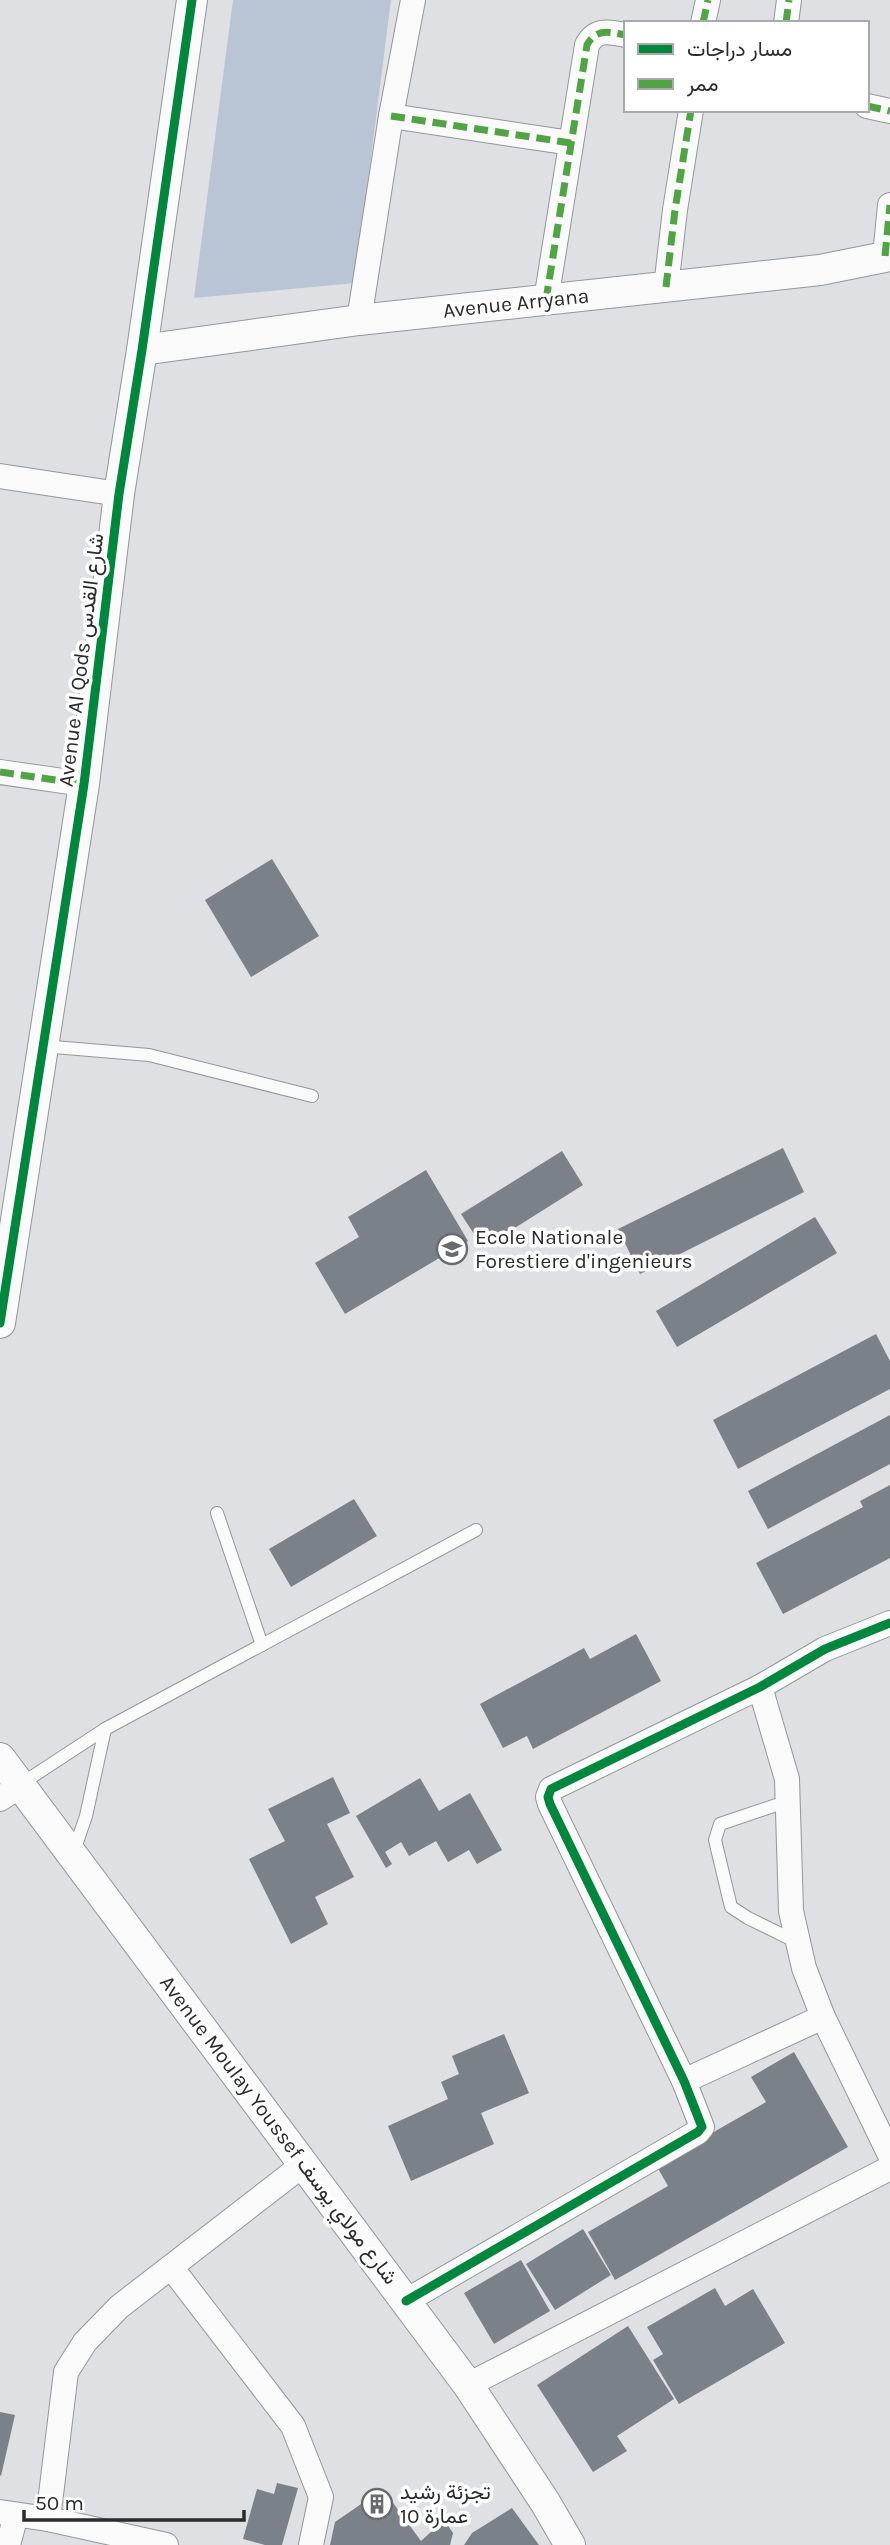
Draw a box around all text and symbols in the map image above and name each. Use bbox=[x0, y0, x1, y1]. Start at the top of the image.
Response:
legend bbox=[624, 21, 869, 112]
text: مسار دراجات bbox=[687, 37, 792, 62]
text: ممر bbox=[686, 72, 718, 97]
street label: Avenue Arryana bbox=[442, 283, 590, 323]
street label: Avenue Al Qods شارع القدس bbox=[54, 532, 110, 788]
place label: Ecole Nationale Forestiere d'ingenieurs bbox=[475, 1225, 693, 1273]
school or university icon: Ecole Nationale Forestiere d'ingenieurs bbox=[435, 1232, 469, 1266]
street label: Avenue Moulay Youssef شارع مولاي يوسف bbox=[151, 1971, 403, 2292]
scale bar bbox=[24, 2478, 245, 2522]
place label: تجزئة رشيد عمارة 10 bbox=[400, 2480, 491, 2529]
building icon: تجزئة رشيد عمارة 10 bbox=[360, 2487, 394, 2521]
text: 50 m bbox=[35, 2491, 84, 2515]

